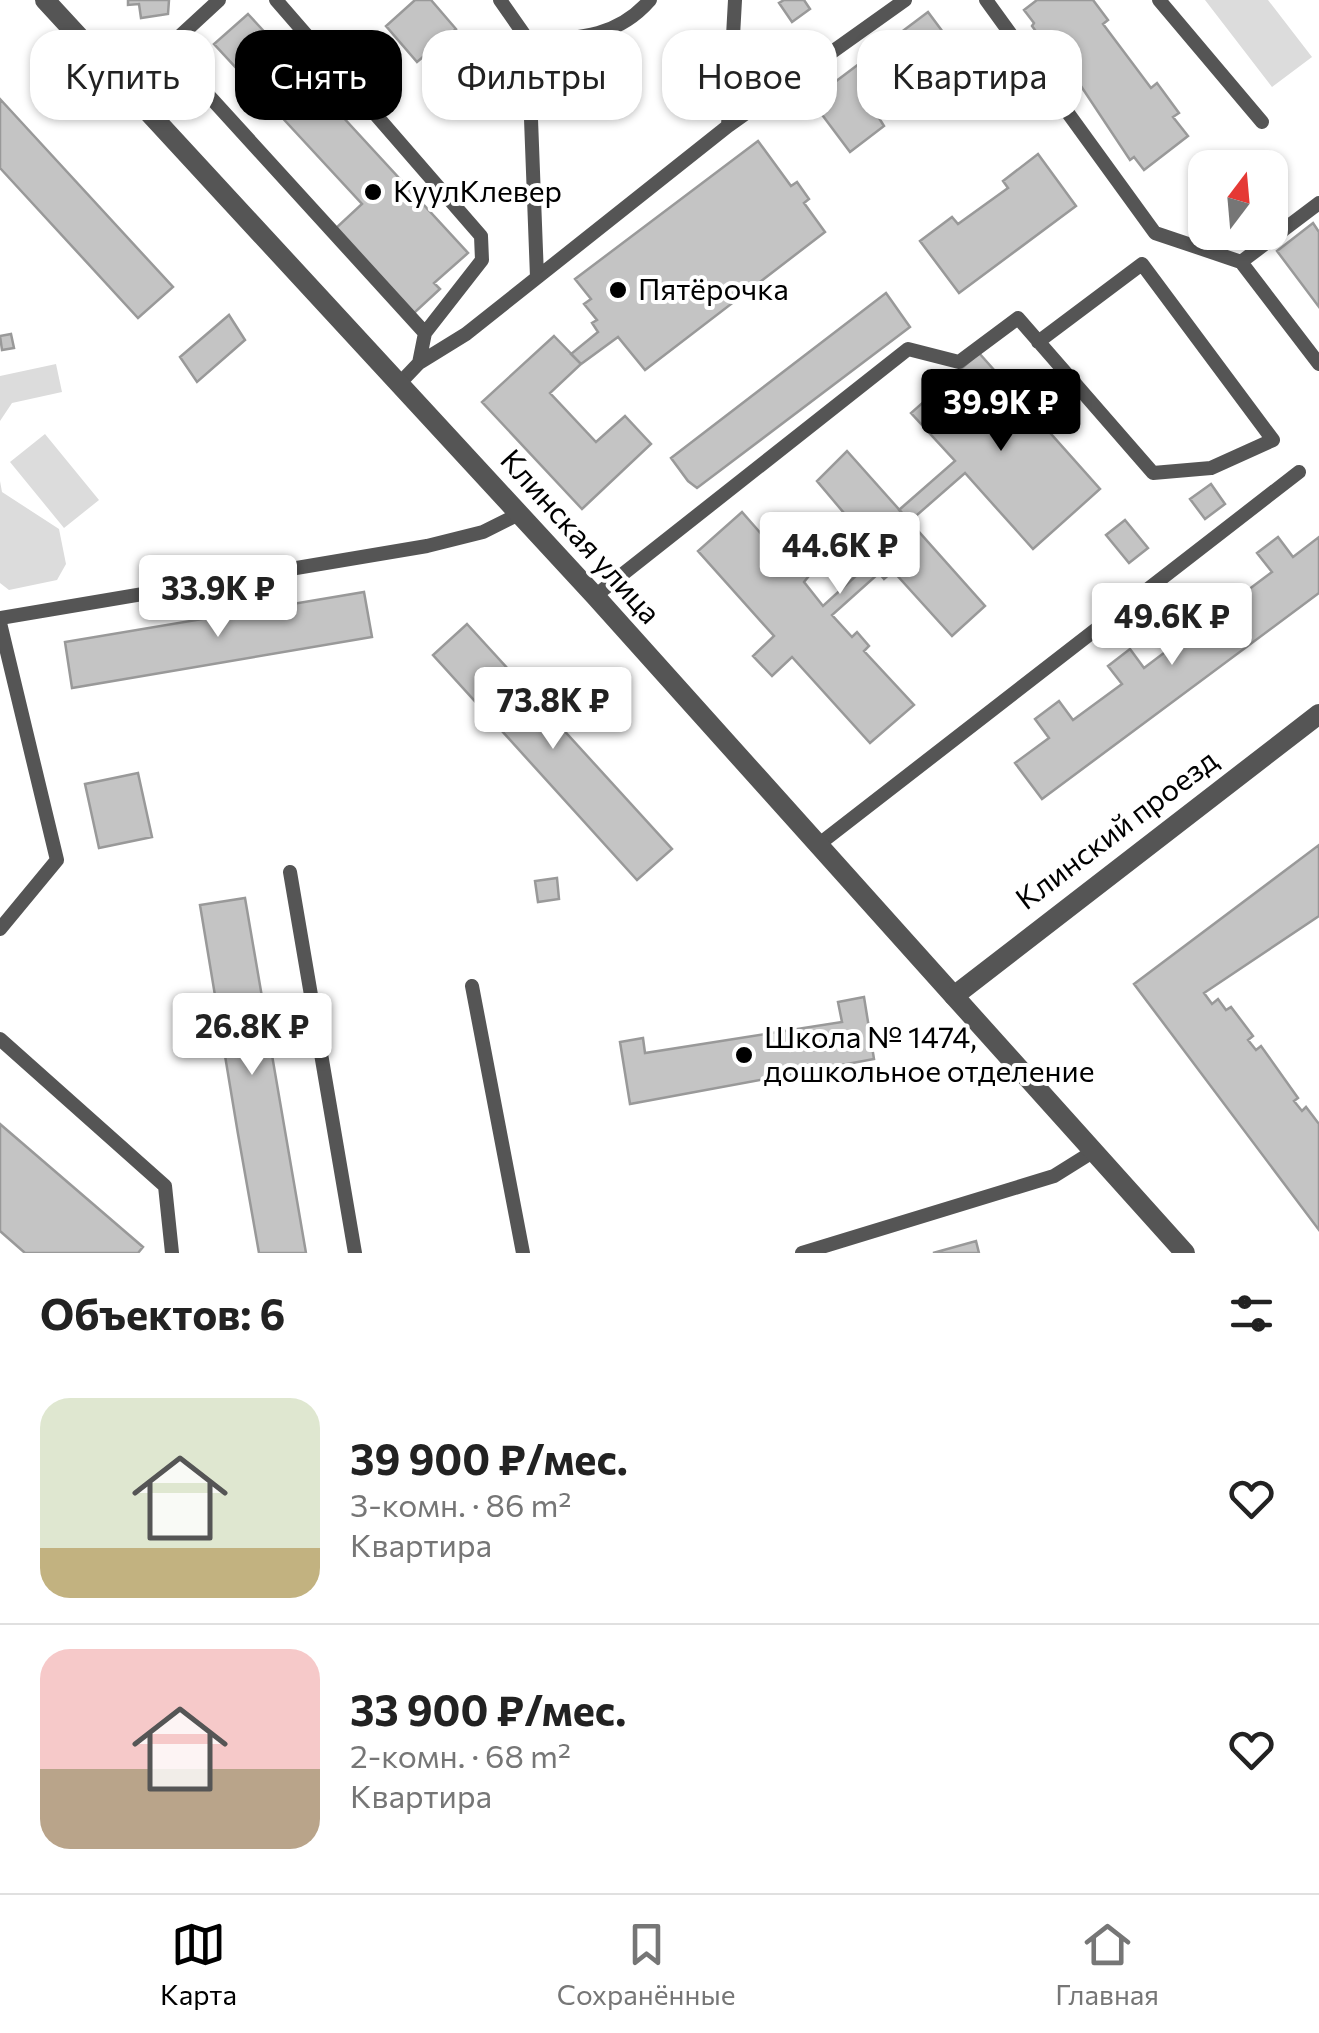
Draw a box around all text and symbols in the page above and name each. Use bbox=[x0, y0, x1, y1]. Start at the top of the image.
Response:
chip: Купить bbox=[30, 30, 215, 120]
chip: Снять bbox=[235, 30, 402, 120]
chip: Фильтры bbox=[422, 30, 642, 120]
chip: Новое bbox=[662, 30, 837, 120]
chip: Квартира bbox=[857, 30, 1082, 120]
north arrow bbox=[1188, 150, 1288, 250]
map controls bbox=[1188, 150, 1288, 250]
place label: КуулКлевер bbox=[393, 171, 562, 208]
marker: КуулКлевер bbox=[362, 181, 384, 203]
place label: Пятёрочка bbox=[638, 269, 789, 306]
marker: Пятёрочка bbox=[607, 279, 629, 301]
pin: 39.9K ₽ bbox=[909, 369, 1093, 454]
text: 39.9K ₽ bbox=[943, 381, 1059, 421]
street label: Клинская улица bbox=[494, 441, 670, 630]
pin: 44.6K ₽ bbox=[748, 512, 932, 597]
text: 44.6K ₽ bbox=[782, 524, 898, 564]
pin: 33.9K ₽ bbox=[126, 555, 310, 640]
text: 33.9K ₽ bbox=[161, 567, 275, 607]
pin: 49.6K ₽ bbox=[1080, 583, 1264, 668]
text: 49.6K ₽ bbox=[1114, 595, 1230, 635]
pin: 73.8K ₽ bbox=[461, 667, 645, 752]
text: 73.8K ₽ bbox=[496, 679, 610, 719]
street label: Клинский проезд bbox=[1007, 740, 1224, 916]
pin: 26.8K ₽ bbox=[160, 993, 344, 1078]
text: 26.8K ₽ bbox=[195, 1005, 309, 1045]
place label: Школа № 1474, дошкольное отделение bbox=[764, 1017, 1095, 1088]
marker: Школа № 1474, дошкольное отделение bbox=[733, 1044, 755, 1066]
icon: filters bbox=[1224, 1286, 1279, 1341]
text: Объектов: 6 bbox=[40, 1287, 285, 1339]
text: 39 900 ₽/мес. bbox=[350, 1432, 628, 1484]
icon: home bbox=[120, 1438, 240, 1558]
icon: heart bbox=[1224, 1471, 1279, 1526]
text: 3-комн. · 86 m² bbox=[350, 1484, 571, 1524]
text: Квартира bbox=[350, 1524, 492, 1564]
text: 33 900 ₽/мес. bbox=[350, 1683, 626, 1735]
icon: home bbox=[120, 1689, 240, 1809]
icon: heart bbox=[1224, 1722, 1279, 1777]
text: 2-комн. · 68 m² bbox=[350, 1735, 571, 1775]
text: Квартира bbox=[350, 1775, 492, 1815]
tab: Карта bbox=[160, 1917, 237, 2011]
tab: Сохранённые bbox=[557, 1917, 736, 2011]
tab: Главная bbox=[1055, 1917, 1159, 2011]

